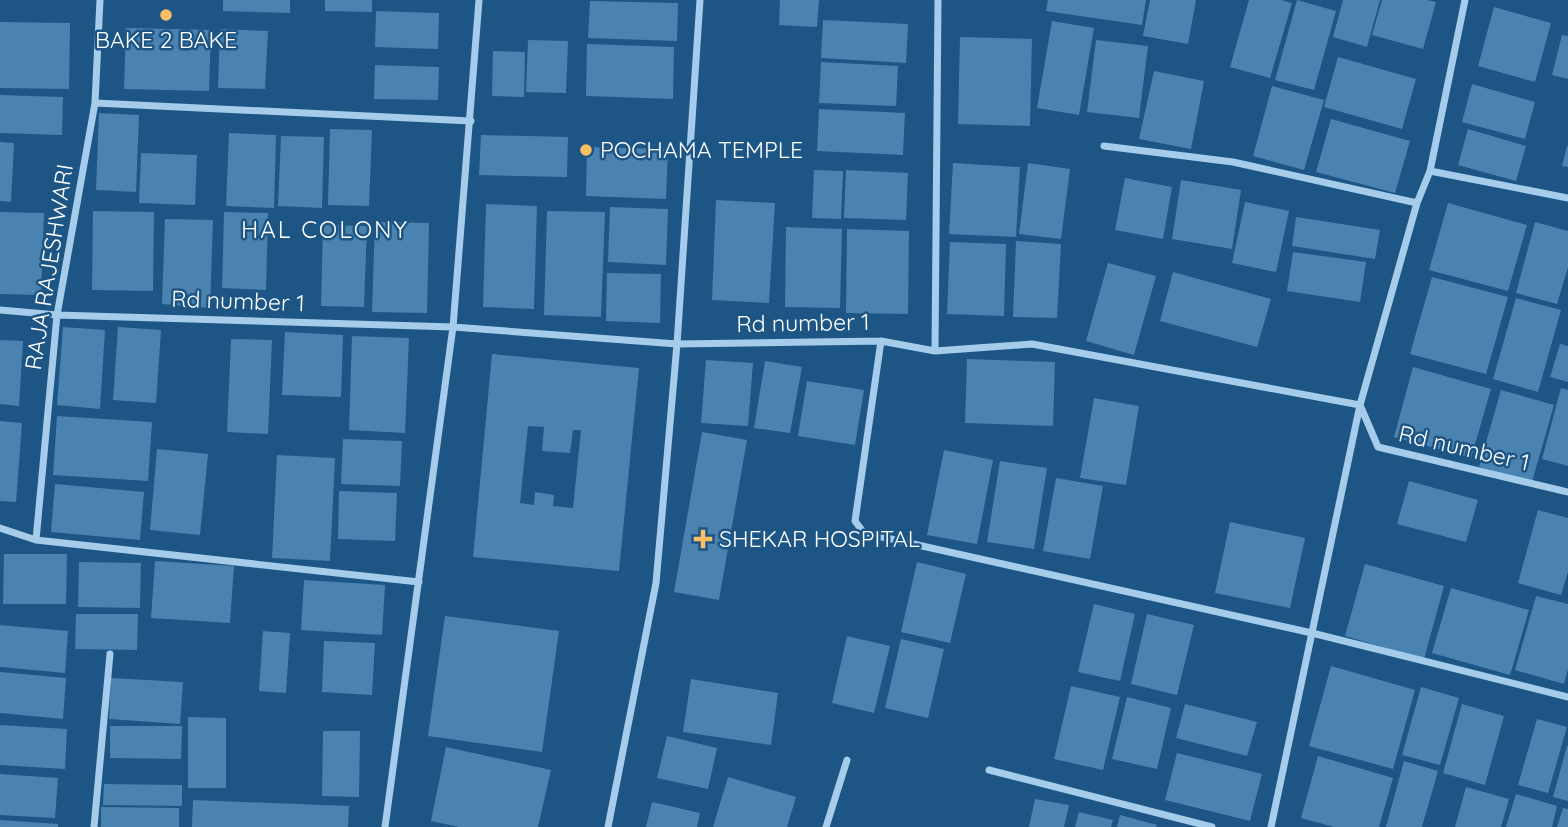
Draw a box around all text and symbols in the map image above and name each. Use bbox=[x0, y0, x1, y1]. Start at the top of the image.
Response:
marker: BAKE 2 BAKE bbox=[158, 7, 174, 23]
place label: BAKE 2 BAKE bbox=[95, 25, 237, 54]
place label: POCHAMA TEMPLE bbox=[600, 135, 803, 164]
marker: POCHAMA TEMPLE bbox=[578, 142, 594, 158]
street label: RAJA RAJESHWARI bbox=[18, 162, 79, 372]
district label: HAL COLONY bbox=[241, 214, 409, 244]
street label: Rd number 1 bbox=[171, 284, 305, 317]
street label: Rd number 1 bbox=[736, 307, 870, 338]
street label: Rd number 1 bbox=[1396, 418, 1532, 477]
place label: SHEKAR HOSPITAL bbox=[719, 524, 920, 553]
marker: SHEKAR HOSPITAL bbox=[693, 529, 713, 549]

